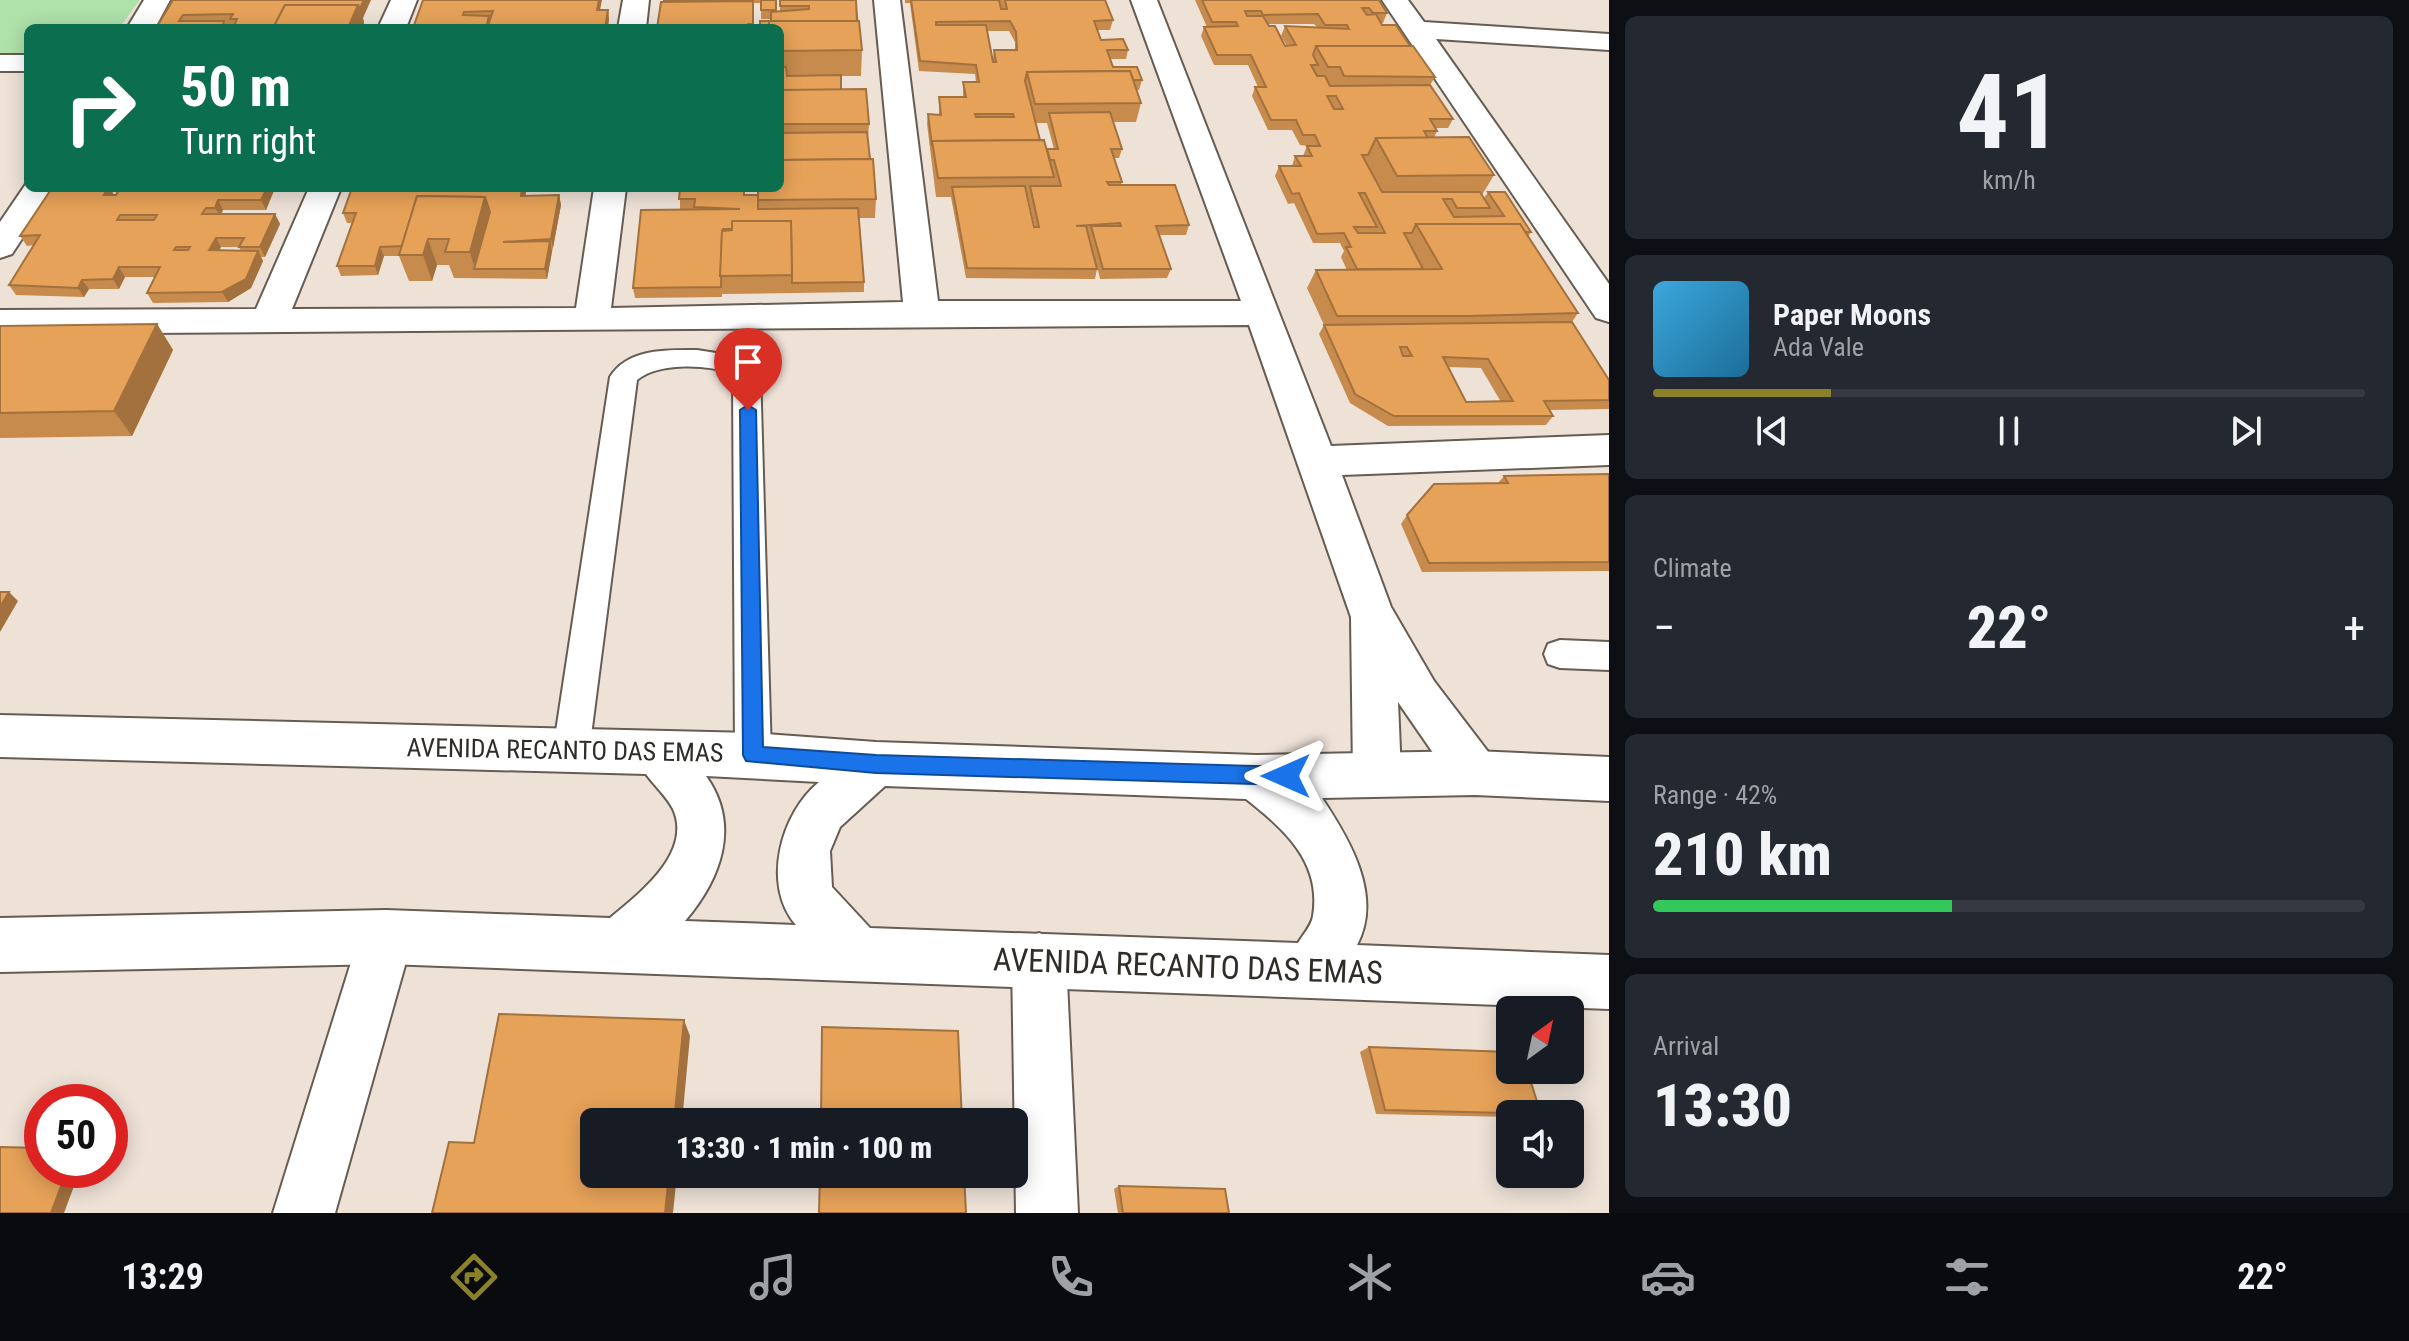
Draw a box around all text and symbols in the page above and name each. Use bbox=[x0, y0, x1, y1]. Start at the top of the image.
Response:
text: 41 bbox=[1956, 52, 2062, 173]
text: 50 m bbox=[180, 54, 291, 120]
icon: right bbox=[48, 56, 152, 160]
text: Turn right bbox=[180, 121, 316, 163]
text: km/h bbox=[1982, 165, 2036, 195]
text: Paper Moons bbox=[1773, 297, 1931, 332]
pin bbox=[714, 328, 782, 410]
text: Ada Vale bbox=[1773, 332, 1864, 362]
icon: arrive bbox=[726, 340, 770, 384]
icon: previous bbox=[1750, 409, 1794, 453]
icon: pause bbox=[1987, 409, 2031, 453]
icon: next bbox=[2224, 409, 2268, 453]
text: Climate bbox=[1653, 553, 1732, 583]
text: 22° bbox=[1967, 592, 2051, 663]
text: − bbox=[1653, 602, 1675, 654]
text: + bbox=[2343, 602, 2365, 654]
street label: AVENIDA RECANTO DAS EMAS bbox=[406, 732, 724, 768]
position arrow bbox=[1244, 734, 1328, 818]
text: Range · 42% bbox=[1653, 780, 1777, 810]
text: 210 km bbox=[1653, 819, 1832, 890]
street label: AVENIDA RECANTO DAS EMAS bbox=[993, 940, 1383, 992]
north arrow bbox=[1496, 996, 1584, 1084]
map controls bbox=[1496, 996, 1584, 1188]
text: Arrival bbox=[1653, 1031, 1719, 1061]
text: 13:30 bbox=[1653, 1070, 1792, 1141]
speed limit sign: 50 bbox=[24, 1084, 128, 1188]
button: sound bbox=[1496, 1100, 1584, 1188]
text: 13:30 · 1 min · 100 m bbox=[676, 1130, 932, 1165]
icon: directions bbox=[446, 1249, 502, 1305]
icon: music bbox=[745, 1249, 801, 1305]
icon: phone bbox=[1043, 1249, 1099, 1305]
icon: climate bbox=[1342, 1249, 1398, 1305]
icon: car bbox=[1640, 1249, 1696, 1305]
icon: filters bbox=[1939, 1249, 1995, 1305]
text: 13:29 bbox=[121, 1256, 204, 1298]
text: 22° bbox=[2237, 1256, 2288, 1298]

